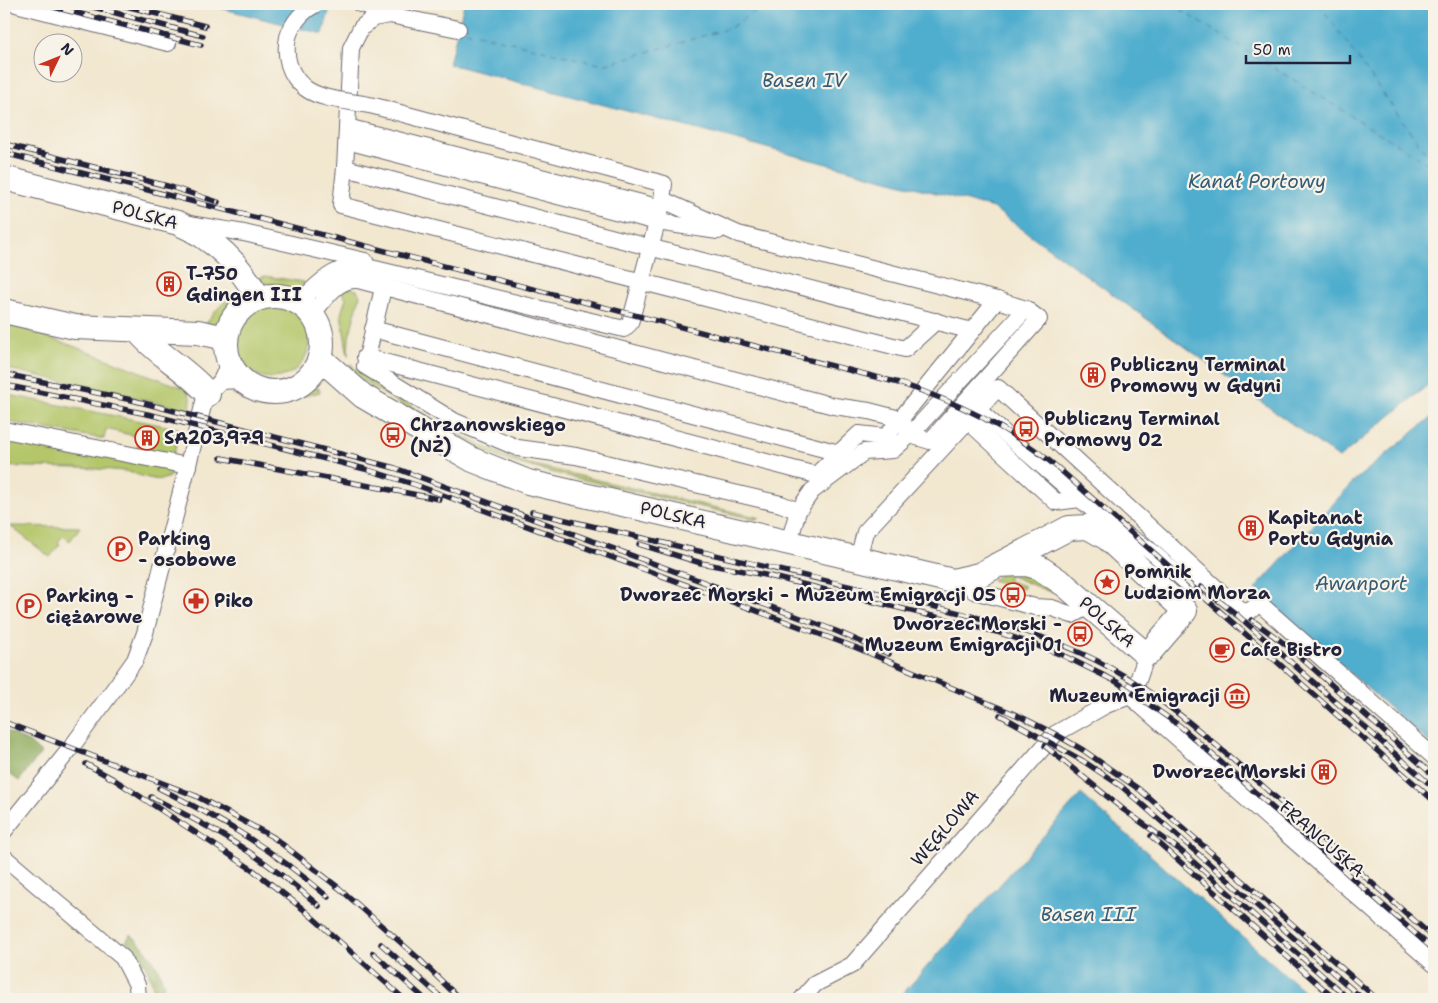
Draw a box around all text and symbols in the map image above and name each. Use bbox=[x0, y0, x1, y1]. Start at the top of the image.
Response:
north arrow bbox=[32, 32, 82, 82]
scale bar bbox=[1246, 32, 1349, 64]
text: N bbox=[57, 39, 78, 59]
text: 50 m bbox=[1253, 40, 1291, 60]
water label: Basen IV bbox=[762, 68, 848, 93]
water label: Kanał Portowy bbox=[1188, 169, 1326, 194]
street label: POLSKA bbox=[109, 195, 181, 235]
place label: T-750 Gdingen III bbox=[186, 262, 302, 307]
building icon: T-750 Gdingen III bbox=[156, 271, 182, 297]
place label: Publiczny Terminal Promowy w Gdyni bbox=[1110, 353, 1286, 398]
building icon: Publiczny Terminal Promowy w Gdyni bbox=[1080, 362, 1106, 388]
place label: Publiczny Terminal Promowy 02 bbox=[1044, 407, 1220, 452]
place label: Chrzanowskiego (NŻ) bbox=[410, 413, 566, 458]
bus stop icon: Publiczny Terminal Promowy 02 bbox=[1013, 416, 1039, 442]
bus stop icon: Chrzanowskiego (NŻ) bbox=[380, 422, 406, 448]
building icon: SA203,979 bbox=[134, 425, 160, 451]
place label: SA203,979 bbox=[164, 426, 264, 450]
street label: POLSKA bbox=[638, 496, 708, 534]
place label: Kapitanat Portu Gdynia bbox=[1268, 506, 1394, 551]
building icon: Kapitanat Portu Gdynia bbox=[1238, 515, 1264, 541]
place label: Parking - osobowe bbox=[138, 527, 237, 572]
parking icon: Parking - osobowe bbox=[107, 536, 133, 562]
place label: Pomnik Ludziom Morza bbox=[1124, 560, 1271, 605]
place icon: Pomnik Ludziom Morza bbox=[1094, 569, 1120, 595]
water label: Awanport bbox=[1315, 571, 1408, 596]
bus stop icon: Dworzec Morski - Muzeum Emigracji 05 bbox=[1000, 582, 1026, 608]
place label: Dworzec Morski - Muzeum Emigracji 05 bbox=[620, 583, 996, 607]
place label: Parking - ciężarowe bbox=[46, 584, 143, 629]
pharmacy icon: Piko bbox=[183, 588, 209, 614]
place label: Piko bbox=[214, 589, 253, 613]
street label: POLSKA bbox=[1074, 591, 1140, 653]
parking icon: Parking - ciężarowe bbox=[16, 593, 42, 619]
place label: Dworzec Morski - Muzeum Emigracji 01 bbox=[865, 612, 1062, 657]
bus stop icon: Dworzec Morski - Muzeum Emigracji 01 bbox=[1067, 621, 1093, 647]
cafe icon: Cafe Bistro bbox=[1209, 637, 1235, 663]
place label: Cafe Bistro bbox=[1240, 638, 1342, 662]
museum icon: Muzeum Emigracji bbox=[1224, 683, 1250, 709]
place label: Muzeum Emigracji bbox=[1049, 684, 1220, 708]
building icon: Dworzec Morski bbox=[1311, 759, 1337, 785]
place label: Dworzec Morski bbox=[1152, 760, 1306, 784]
street label: WĘGLOWA bbox=[905, 785, 985, 871]
street label: FRANCUSKA bbox=[1274, 795, 1370, 883]
water label: Basen III bbox=[1040, 902, 1137, 927]

